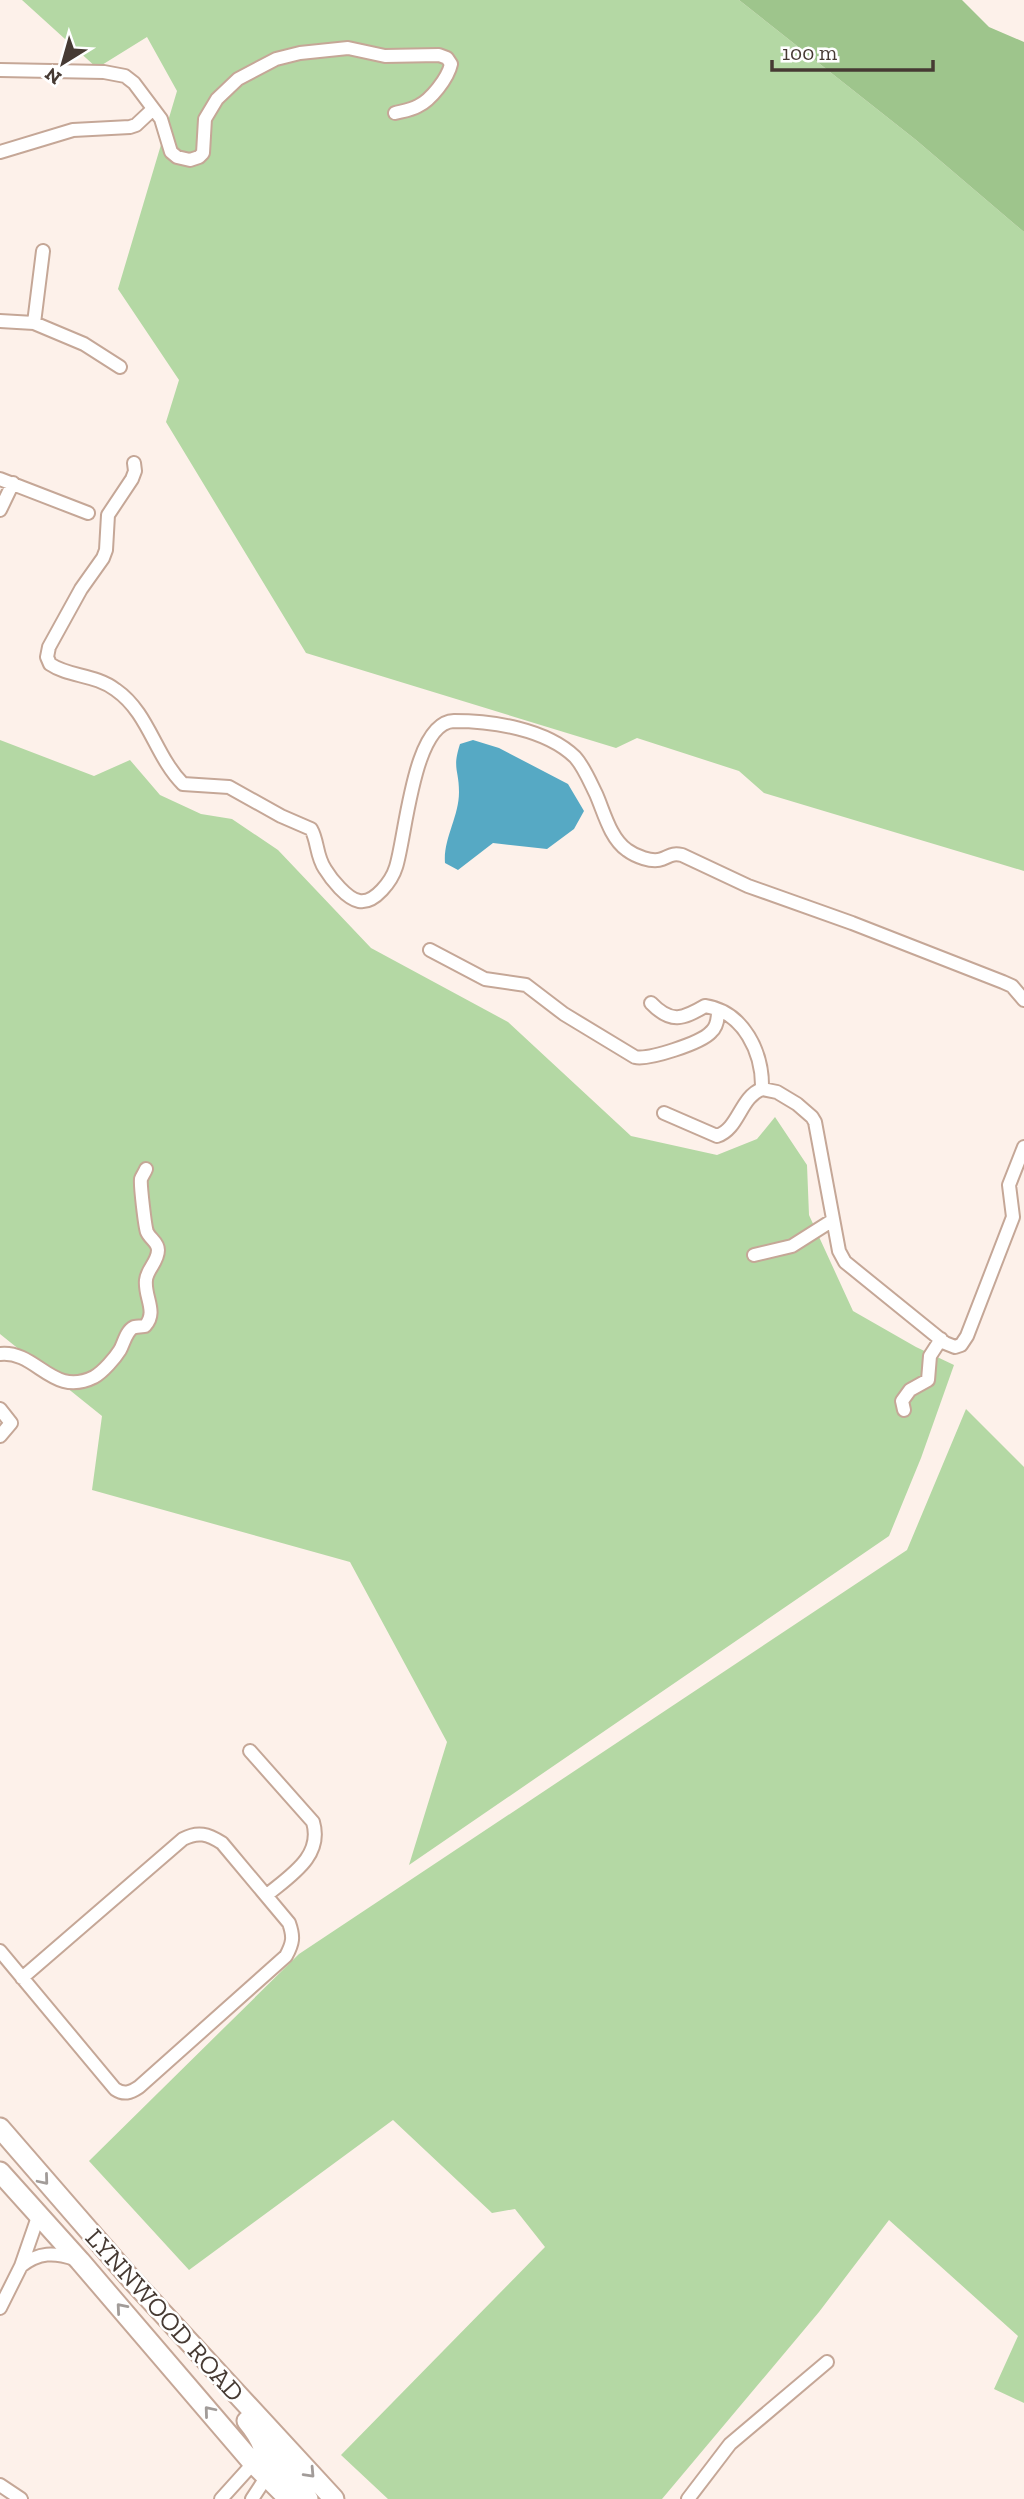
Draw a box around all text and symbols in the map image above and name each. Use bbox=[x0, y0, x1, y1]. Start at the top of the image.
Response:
north arrow bbox=[28, 28, 98, 98]
scale bar bbox=[772, 28, 933, 72]
text: 100 m bbox=[782, 40, 837, 65]
text: N bbox=[40, 63, 66, 90]
one-way arrow bbox=[36, 2171, 48, 2184]
street label: LYNNWOOD ROAD bbox=[79, 2222, 251, 2408]
one-way arrow bbox=[117, 2304, 129, 2317]
one-way arrow bbox=[205, 2406, 217, 2419]
one-way arrow bbox=[302, 2465, 314, 2478]

